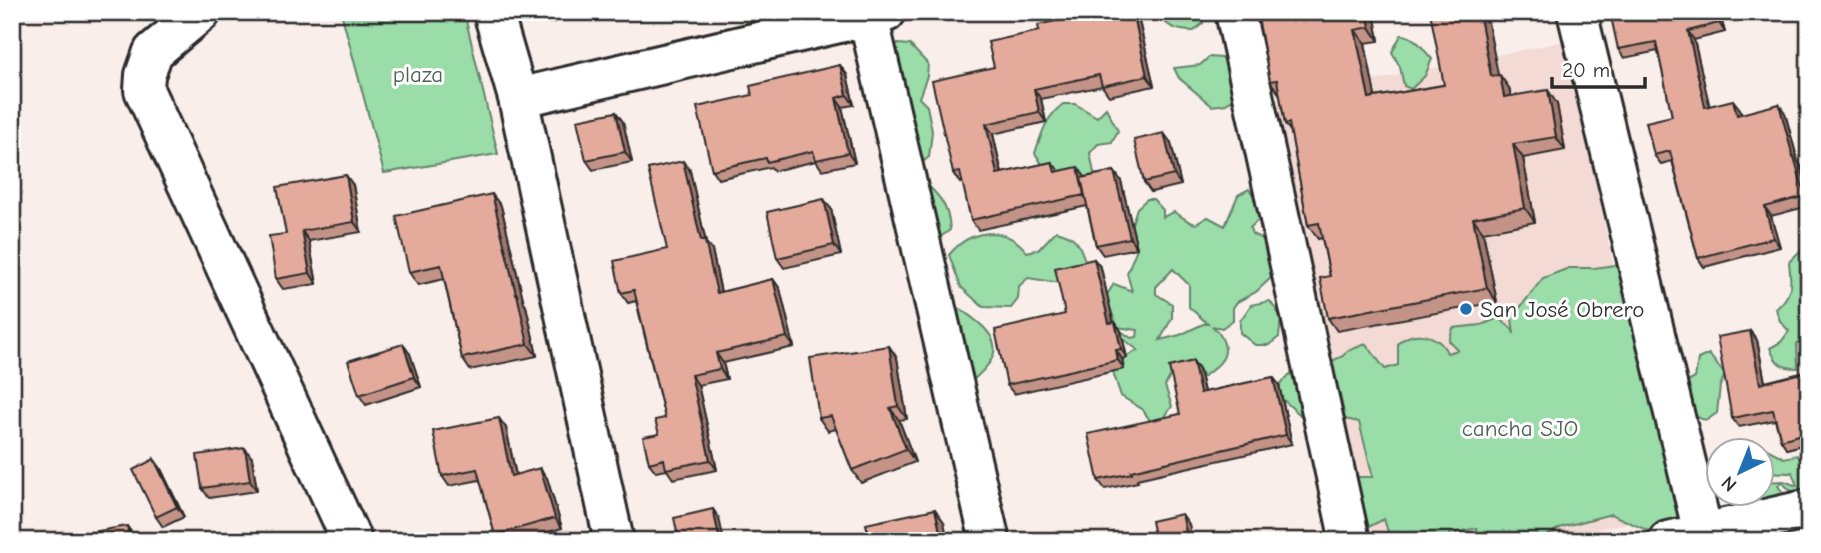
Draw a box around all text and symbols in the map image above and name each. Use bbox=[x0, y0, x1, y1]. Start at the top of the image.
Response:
scale bar bbox=[1552, 46, 1644, 90]
text: 20 m bbox=[1562, 58, 1610, 82]
park label: plaza bbox=[393, 61, 443, 88]
place label: San José Obrero bbox=[1480, 296, 1644, 323]
marker: San José Obrero bbox=[1458, 301, 1474, 317]
park label: cancha SJO bbox=[1462, 415, 1578, 442]
north arrow bbox=[1706, 438, 1776, 508]
text: N bbox=[1717, 471, 1741, 496]

